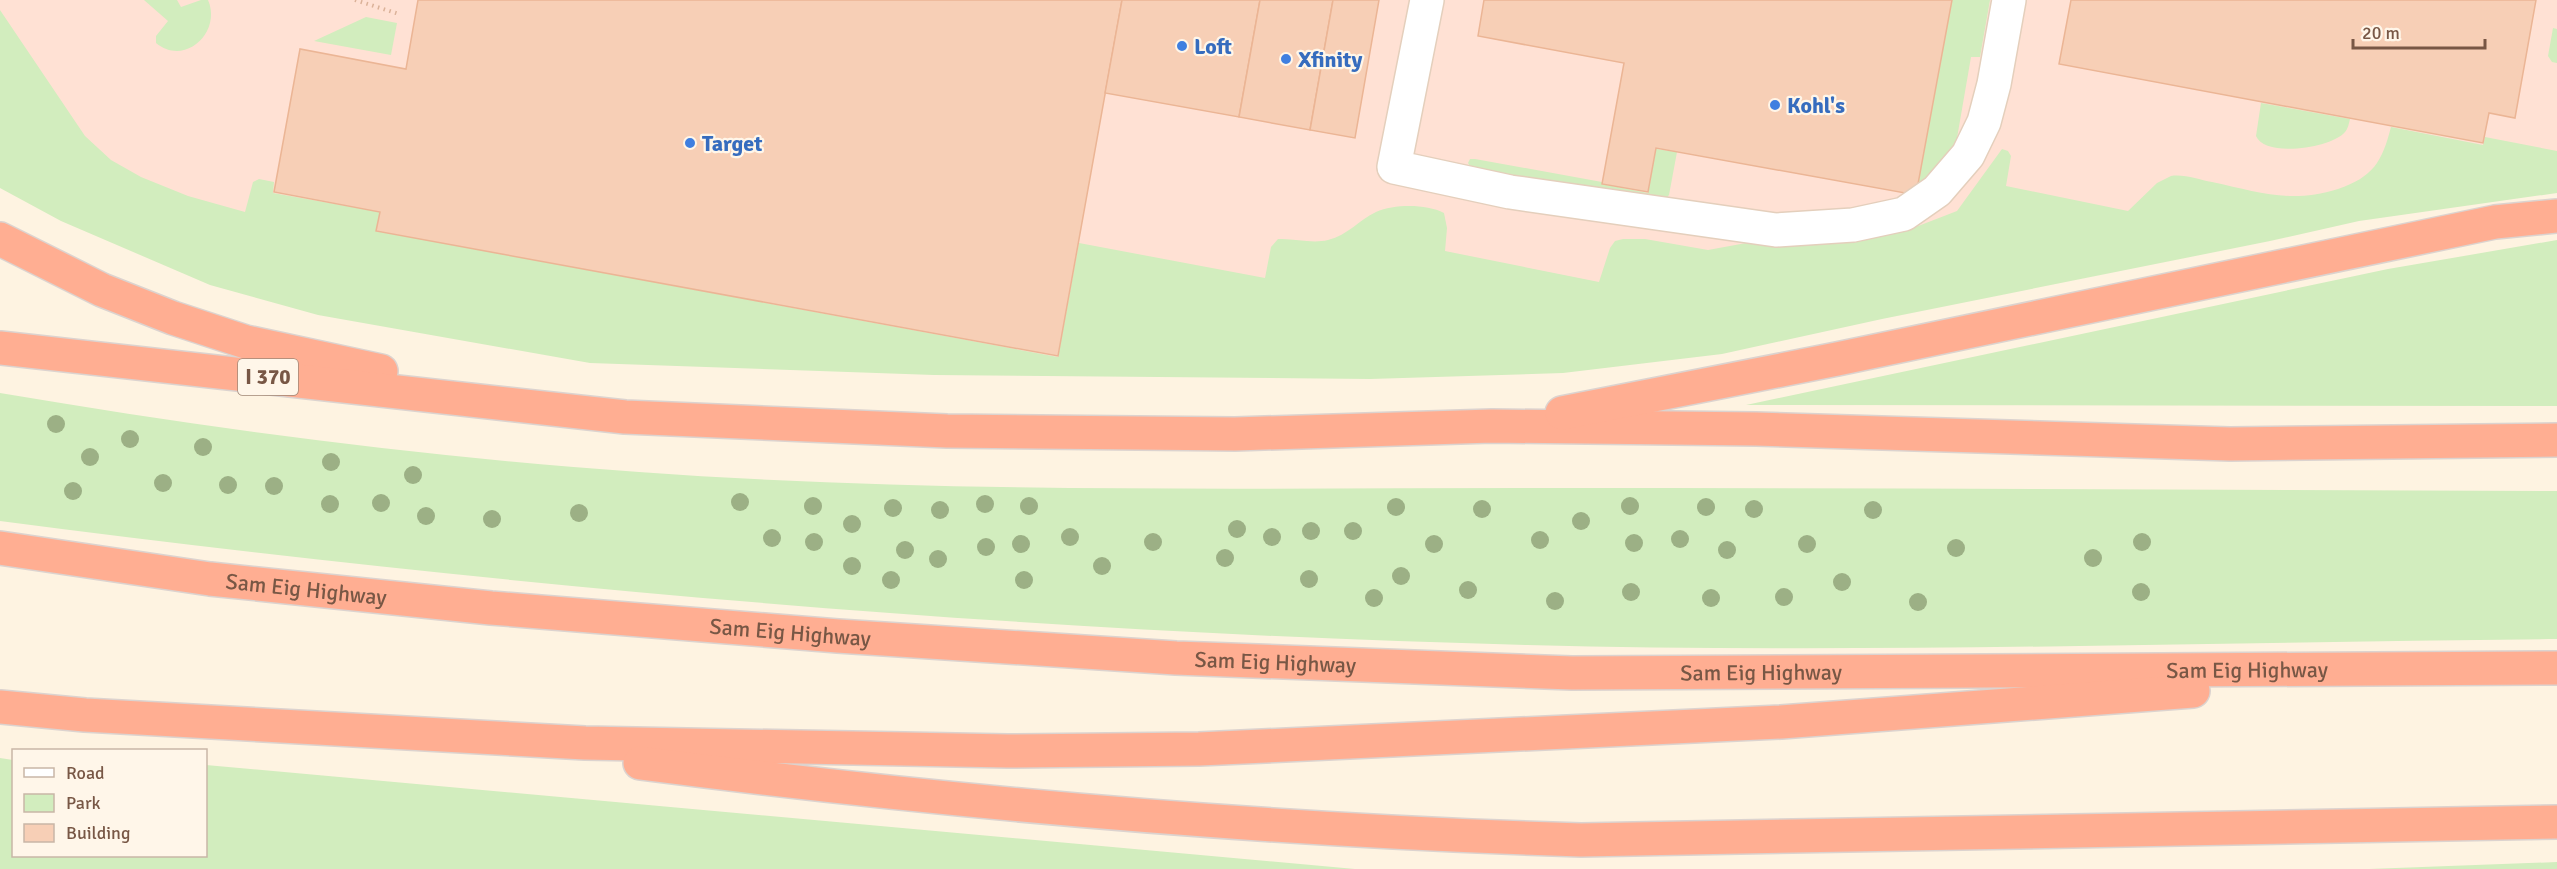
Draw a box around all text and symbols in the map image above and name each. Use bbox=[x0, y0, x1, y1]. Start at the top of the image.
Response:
scale bar bbox=[2353, 12, 2485, 50]
text: 20 m bbox=[2362, 22, 2400, 44]
place label: Loft bbox=[1194, 33, 1232, 60]
marker: Loft bbox=[1175, 39, 1189, 53]
place label: Xfinity bbox=[1298, 46, 1362, 73]
marker: Xfinity bbox=[1279, 52, 1293, 66]
place label: Kohl's bbox=[1787, 92, 1845, 119]
marker: Kohl's bbox=[1768, 98, 1782, 112]
place label: Target bbox=[702, 130, 762, 157]
marker: Target bbox=[683, 136, 697, 150]
road number: I 370 bbox=[238, 359, 298, 395]
street label: Sam Eig Highway bbox=[224, 568, 389, 611]
street label: Sam Eig Highway bbox=[709, 613, 872, 652]
street label: Sam Eig Highway bbox=[1194, 646, 1357, 679]
street label: Sam Eig Highway bbox=[2166, 656, 2329, 684]
street label: Sam Eig Highway bbox=[1680, 659, 1843, 686]
legend bbox=[12, 749, 207, 857]
text: Road bbox=[66, 762, 105, 784]
text: Park bbox=[66, 792, 101, 814]
text: Building bbox=[66, 822, 130, 844]

